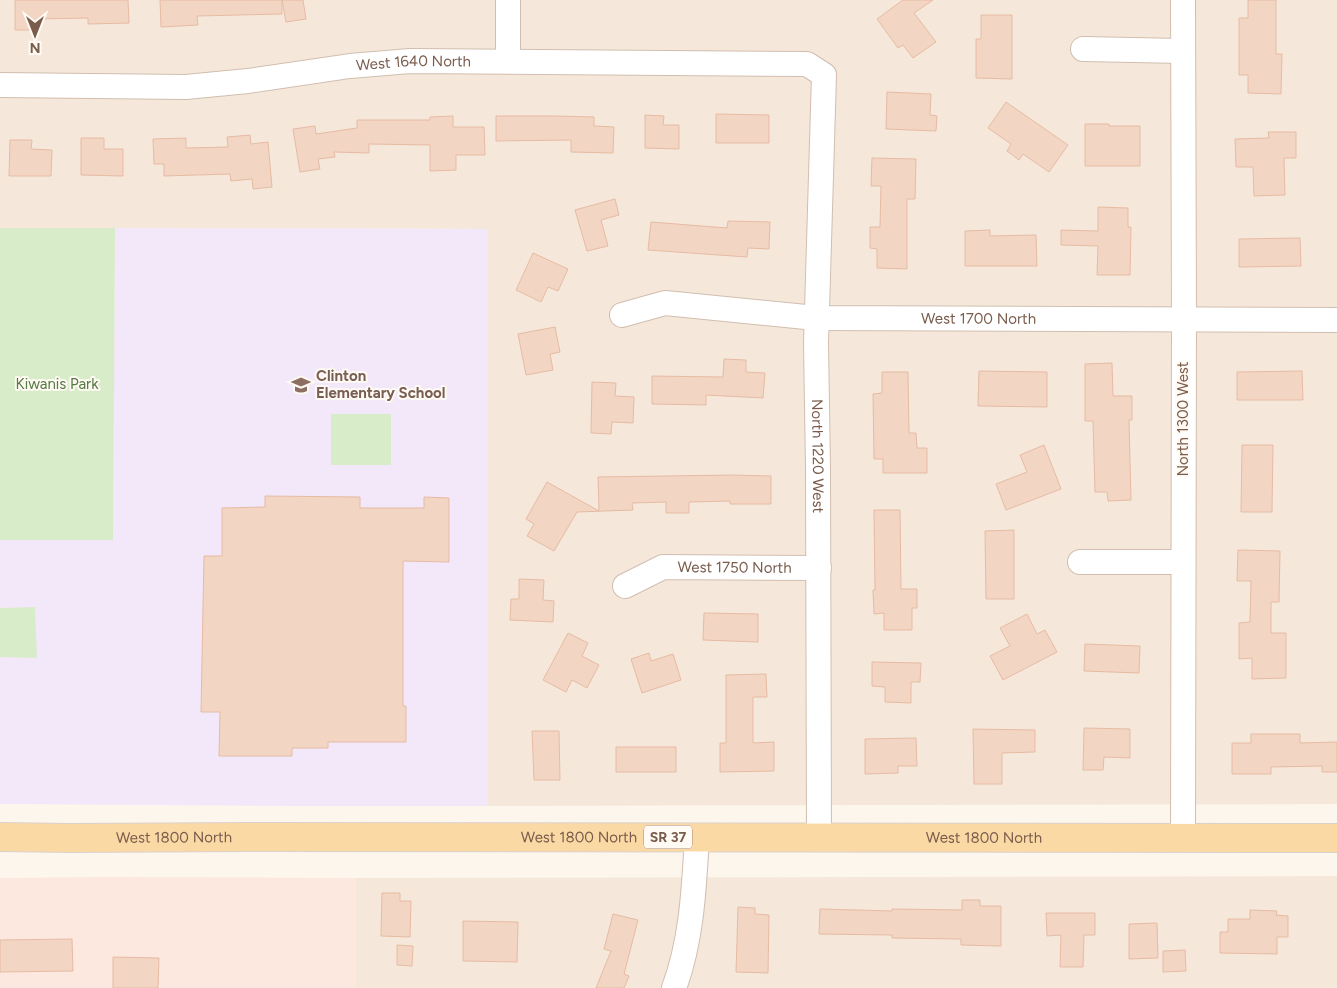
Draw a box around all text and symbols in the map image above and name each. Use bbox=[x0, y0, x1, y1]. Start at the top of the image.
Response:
north arrow bbox=[10, 10, 60, 60]
text: N bbox=[30, 39, 40, 56]
street label: West 1640 North bbox=[355, 52, 471, 74]
street label: West 1700 North bbox=[921, 309, 1036, 328]
street label: North 1300 West bbox=[1174, 361, 1192, 477]
place label: Clinton Elementary School bbox=[316, 367, 446, 402]
school or university icon: Clinton Elementary School bbox=[290, 374, 312, 396]
park label: Kiwanis Park bbox=[16, 375, 99, 393]
street label: North 1220 West bbox=[808, 399, 827, 513]
street label: West 1750 North bbox=[677, 558, 792, 577]
road number: SR 37 bbox=[644, 826, 692, 849]
street label: West 1800 North bbox=[116, 828, 232, 847]
street label: West 1800 North bbox=[521, 828, 637, 846]
street label: West 1800 North bbox=[926, 829, 1042, 847]

